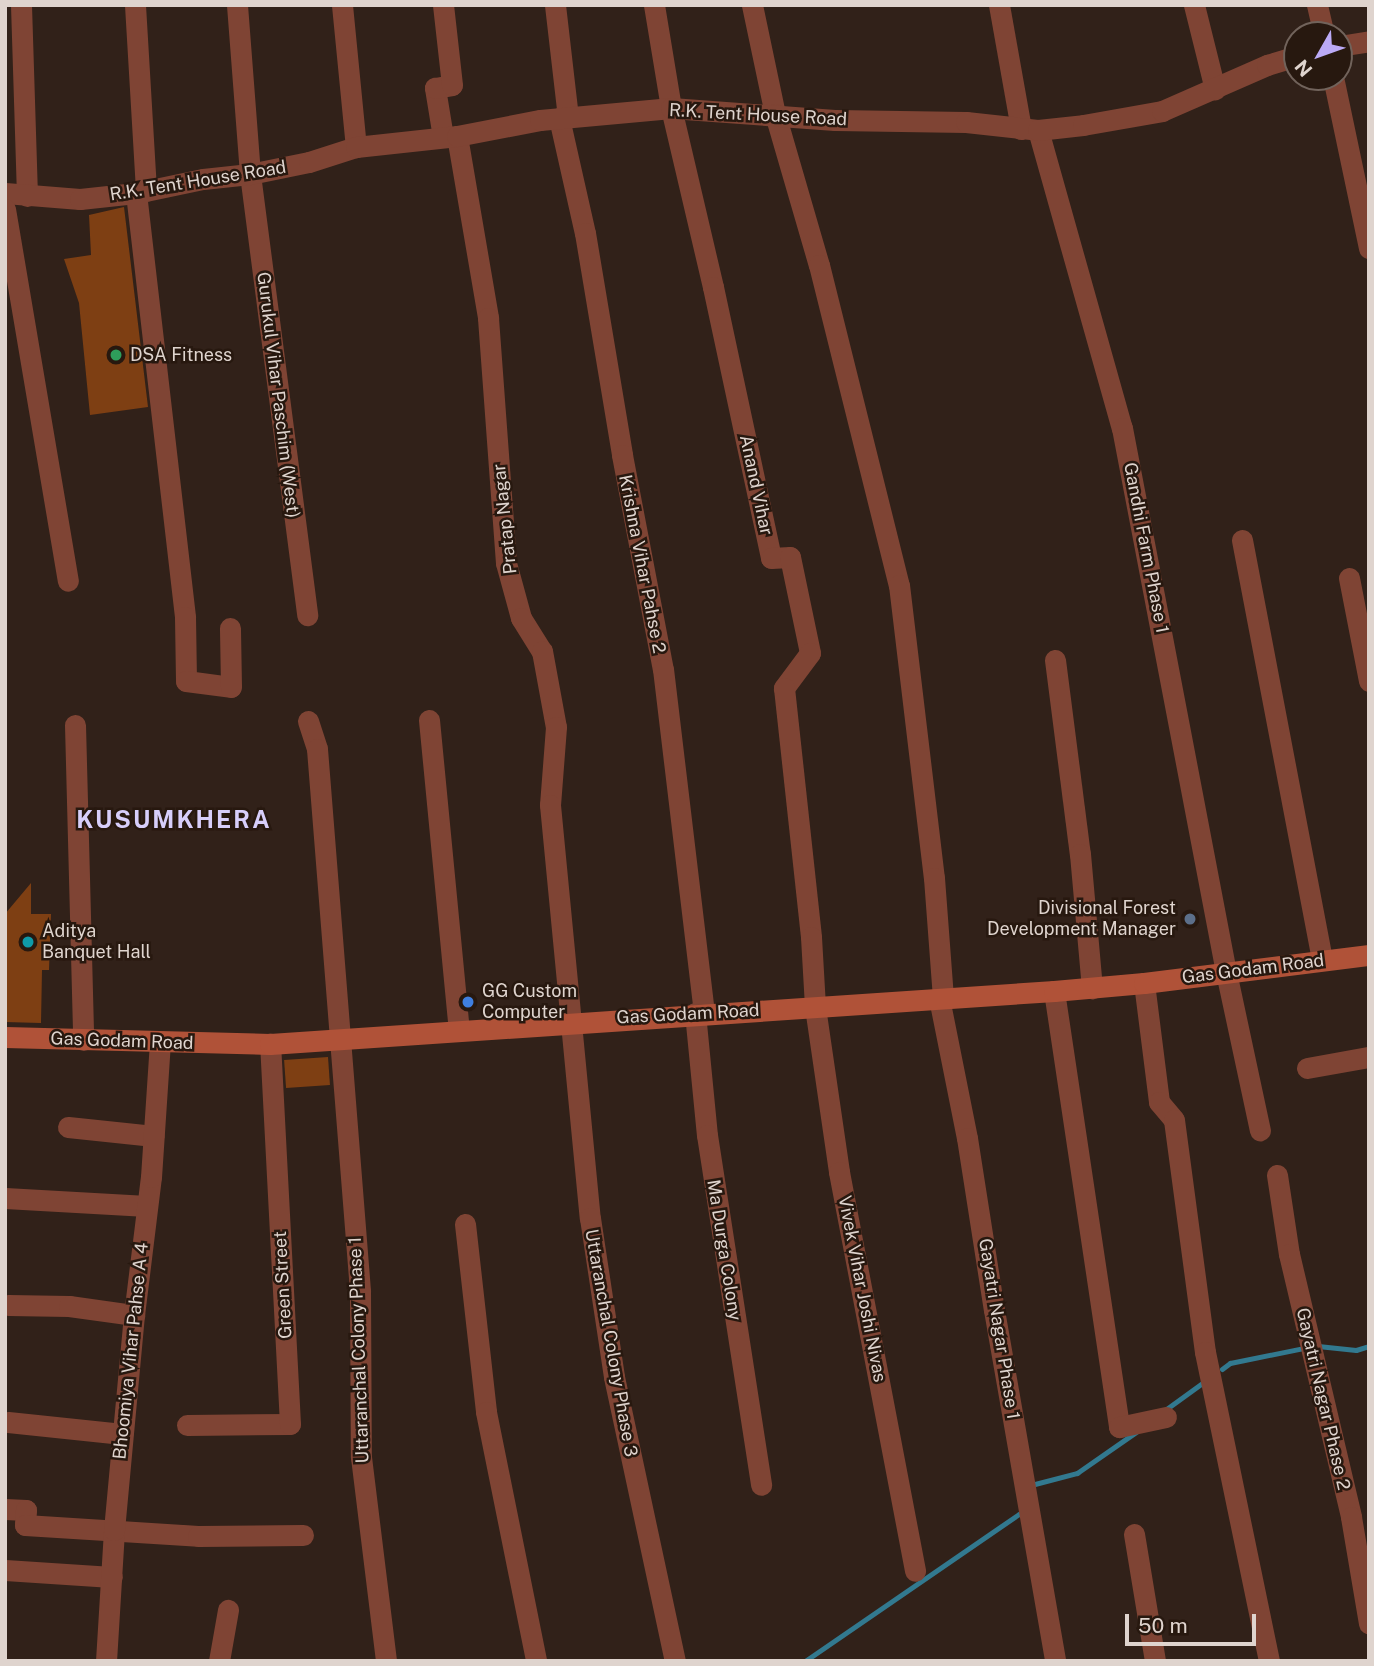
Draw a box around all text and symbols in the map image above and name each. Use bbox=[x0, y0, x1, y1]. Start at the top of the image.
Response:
north arrow bbox=[1283, 21, 1353, 91]
text: N bbox=[1290, 55, 1317, 81]
street label: R.K. Tent House Road bbox=[668, 100, 848, 130]
street label: R.K. Tent House Road bbox=[108, 156, 288, 206]
street label: Gurukul Vihar Paschim (West) bbox=[252, 270, 304, 520]
place label: DSA Fitness bbox=[130, 344, 232, 366]
marker: DSA Fitness bbox=[108, 347, 124, 363]
street label: Anand Vihar bbox=[735, 433, 777, 537]
street label: Gandhi Farm Phase 1 bbox=[1119, 461, 1173, 635]
street label: Pratap Nagar bbox=[488, 463, 522, 575]
street label: Krishna Vihar Pahse 2 bbox=[614, 472, 670, 656]
district label: KUSUMKHERA bbox=[78, 806, 270, 834]
place label: Divisional Forest Development Manager bbox=[987, 898, 1176, 940]
marker: Divisional Forest Development Manager bbox=[1182, 911, 1198, 927]
place label: Aditya Banquet Hall bbox=[42, 921, 151, 964]
marker: Aditya Banquet Hall bbox=[20, 934, 36, 950]
street label: Gas Godam Road bbox=[1181, 950, 1325, 988]
place label: GG Custom Computer bbox=[482, 981, 577, 1024]
marker: GG Custom Computer bbox=[460, 994, 476, 1010]
street label: Gas Godam Road bbox=[616, 999, 760, 1029]
street label: Gas Godam Road bbox=[50, 1028, 194, 1054]
street label: Ma Durga Colony bbox=[702, 1178, 746, 1322]
street label: Vivek Vihar Joshi Nivas bbox=[833, 1194, 891, 1384]
street label: Uttaranchal Colony Phase 3 bbox=[580, 1227, 642, 1459]
street label: Green Street bbox=[269, 1231, 297, 1339]
street label: Uttaranchal Colony Phase 1 bbox=[344, 1236, 374, 1464]
street label: Gayatri Nagar Phase 1 bbox=[974, 1237, 1024, 1421]
street label: Bhoomiya Vihar Pahse A 4 bbox=[109, 1241, 153, 1461]
street label: Gayatri Nagar Phase 2 bbox=[1291, 1306, 1355, 1492]
scale bar bbox=[1129, 1600, 1260, 1644]
text: 50 m bbox=[1138, 1613, 1188, 1638]

